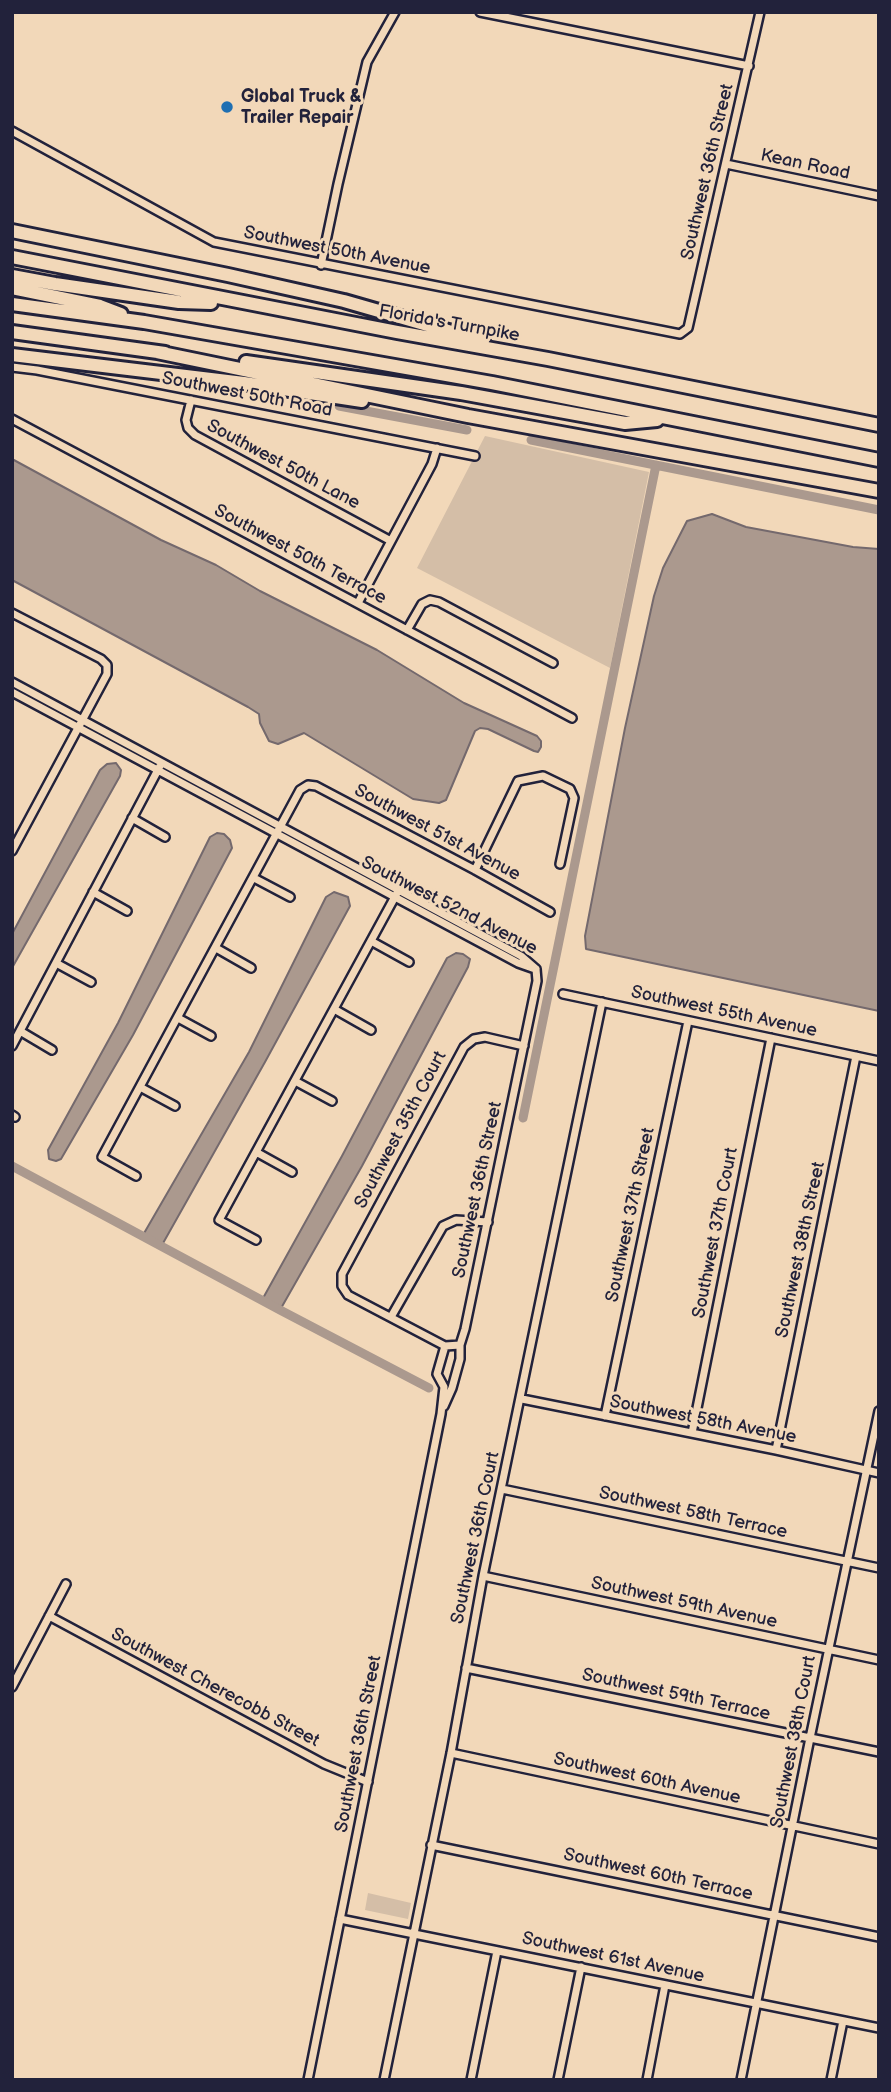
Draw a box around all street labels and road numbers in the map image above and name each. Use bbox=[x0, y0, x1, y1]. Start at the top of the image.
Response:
street label: Southwest 36th Street bbox=[677, 82, 739, 262]
street label: Kean Road bbox=[758, 145, 852, 185]
street label: Southwest 50th Avenue bbox=[242, 222, 432, 280]
street label: Florida's Turnpike bbox=[377, 301, 521, 347]
street label: Southwest 50th Road bbox=[160, 368, 334, 422]
street label: Southwest 50th Lane bbox=[203, 415, 363, 515]
street label: Southwest 50th Terrace bbox=[210, 500, 390, 610]
street label: Southwest 51st Avenue bbox=[350, 780, 524, 886]
street label: Southwest 52nd Avenue bbox=[357, 852, 541, 960]
street label: Southwest 55th Avenue bbox=[629, 982, 819, 1042]
street label: Southwest 35th Court bbox=[350, 1048, 452, 1212]
street label: Southwest 36th Street bbox=[449, 1100, 507, 1280]
street label: Southwest 37th Street bbox=[602, 1126, 660, 1304]
street label: Southwest 37th Court bbox=[689, 1146, 743, 1320]
street label: Southwest 38th Street bbox=[772, 1160, 830, 1340]
street label: Southwest 58th Avenue bbox=[608, 1391, 798, 1449]
street label: Southwest 36th Court bbox=[447, 1450, 505, 1626]
street label: Southwest 58th Terrace bbox=[597, 1482, 789, 1544]
street label: Southwest 59th Avenue bbox=[589, 1573, 779, 1633]
street label: Southwest Cherecobb Street bbox=[107, 1624, 323, 1752]
street label: Southwest 36th Street bbox=[331, 1654, 387, 1834]
street label: Southwest 38th Court bbox=[767, 1654, 821, 1830]
street label: Southwest 59th Terrace bbox=[580, 1664, 772, 1726]
street label: Southwest 60th Avenue bbox=[552, 1749, 742, 1809]
street label: Southwest 60th Terrace bbox=[561, 1844, 755, 1906]
street label: Southwest 61st Avenue bbox=[520, 1928, 706, 1988]

